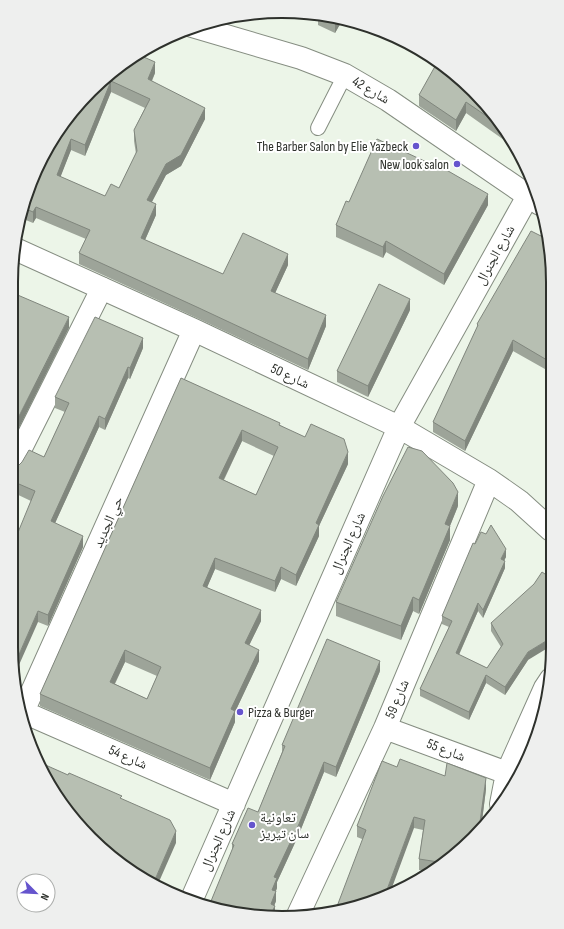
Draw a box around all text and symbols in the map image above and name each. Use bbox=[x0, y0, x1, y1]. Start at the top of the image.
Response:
street label: شارع 42 bbox=[349, 73, 393, 108]
place label: The Barber Salon by Elie Yazbeck bbox=[257, 138, 409, 155]
marker: The Barber Salon by Elie Yazbeck bbox=[411, 141, 421, 151]
place label: New look salon bbox=[380, 156, 449, 173]
marker: New look salon bbox=[452, 159, 462, 169]
street label: شارع الجنرال bbox=[472, 222, 519, 288]
street label: شارع 50 bbox=[268, 360, 312, 393]
street label: حي الجديد bbox=[89, 494, 129, 551]
street label: شارع الجنرال bbox=[327, 509, 370, 577]
street label: شارع 59 bbox=[381, 677, 414, 721]
place label: Pizza & Burger bbox=[248, 704, 314, 721]
marker: Pizza & Burger bbox=[235, 707, 245, 717]
street label: شارع 55 bbox=[424, 735, 468, 766]
street label: شارع 54 bbox=[106, 741, 150, 774]
street label: شارع الجنرال bbox=[197, 806, 240, 874]
place label: تعاونية سان تيريز bbox=[259, 809, 309, 842]
marker: تعاونية سان تيريز bbox=[247, 820, 257, 830]
north arrow bbox=[16, 873, 56, 913]
text: N bbox=[37, 892, 52, 902]

